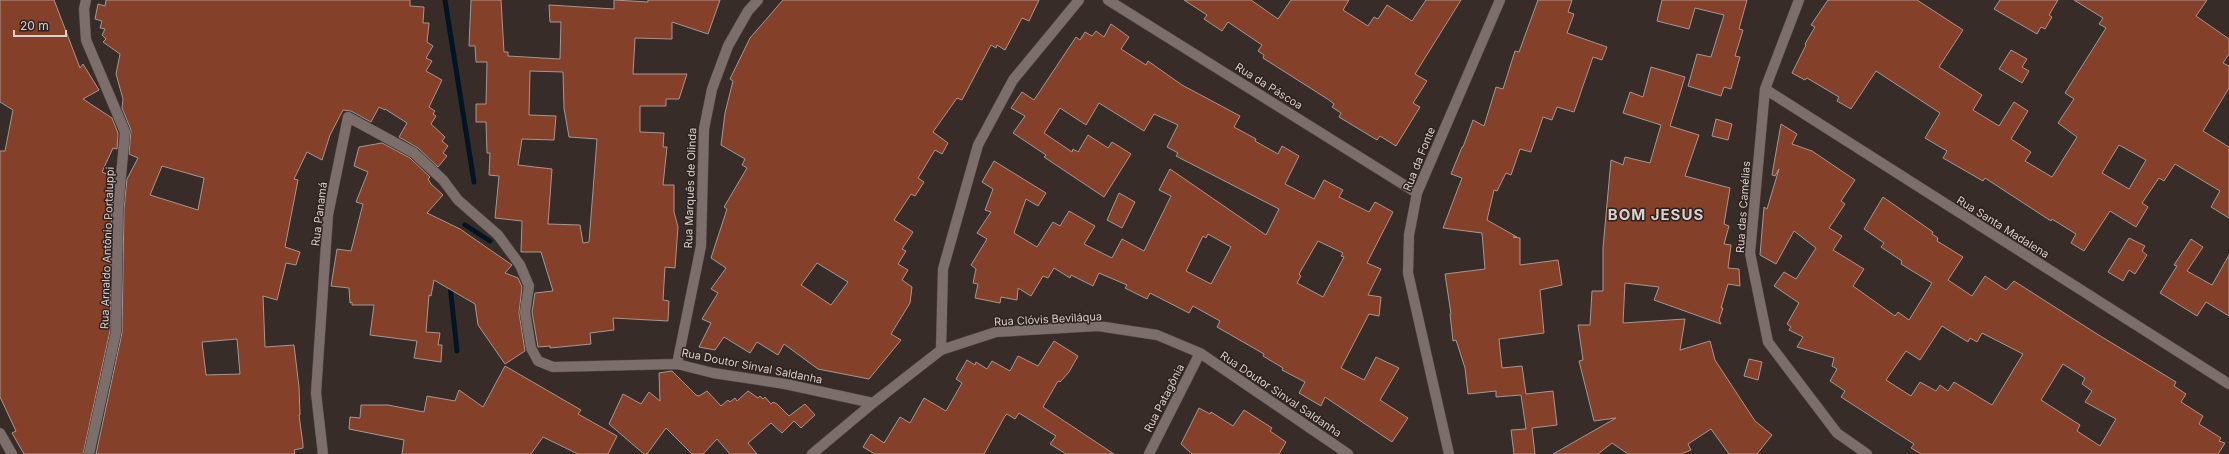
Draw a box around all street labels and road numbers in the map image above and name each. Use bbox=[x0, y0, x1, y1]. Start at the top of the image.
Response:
street label: Rua da Páscoa bbox=[1233, 60, 1305, 112]
street label: Rua da Fonte bbox=[1400, 125, 1438, 193]
street label: Rua Marquês de Olinda bbox=[681, 127, 699, 249]
street label: Rua das Camélias bbox=[1733, 160, 1753, 254]
street label: Rua Arnaldo Antônio Portaluppi bbox=[97, 167, 117, 329]
street label: Rua Panamá bbox=[308, 181, 330, 247]
street label: Rua Santa Madalena bbox=[1954, 193, 2052, 261]
street label: Rua Clóvis Beviláqua bbox=[994, 309, 1102, 329]
street label: Rua Doutor Sinval Saldanha bbox=[680, 345, 824, 387]
street label: Rua Doutor Sinval Saldanha bbox=[1218, 348, 1344, 440]
street label: Rua Patagônia bbox=[1141, 362, 1187, 434]

